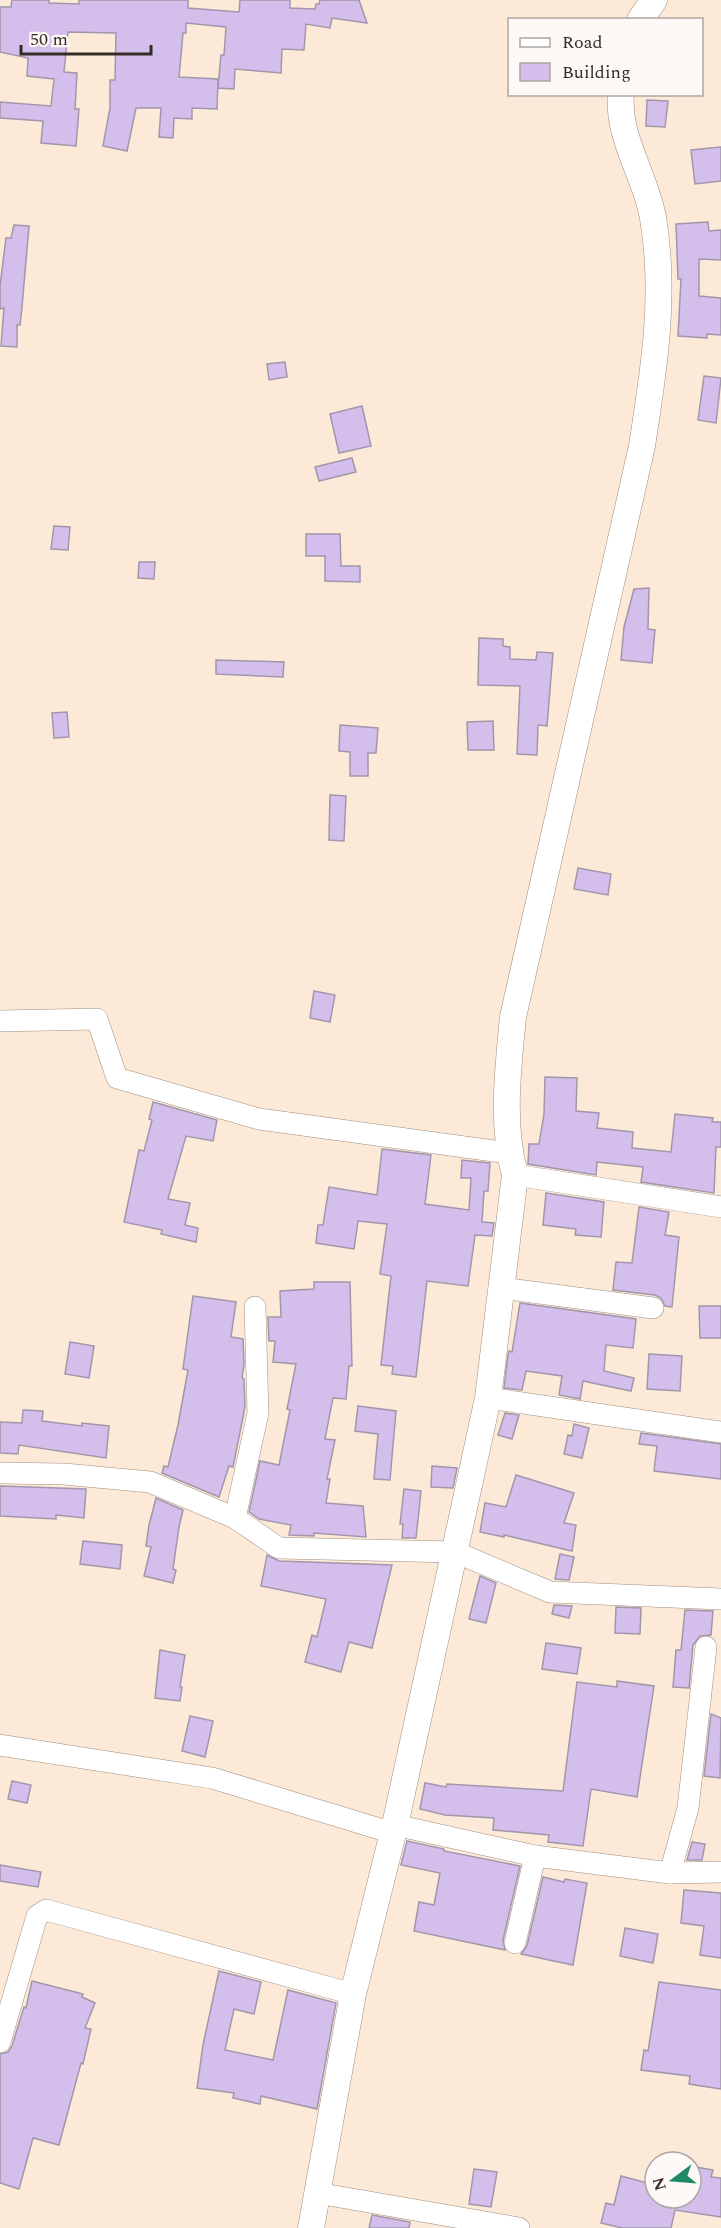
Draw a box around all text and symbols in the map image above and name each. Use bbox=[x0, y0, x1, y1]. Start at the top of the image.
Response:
scale bar bbox=[21, 18, 152, 56]
legend bbox=[508, 18, 703, 96]
text: 50 m bbox=[30, 26, 68, 53]
text: Road bbox=[562, 29, 603, 56]
text: Building bbox=[562, 59, 631, 86]
north arrow bbox=[643, 2150, 703, 2210]
text: N bbox=[646, 2174, 673, 2193]

